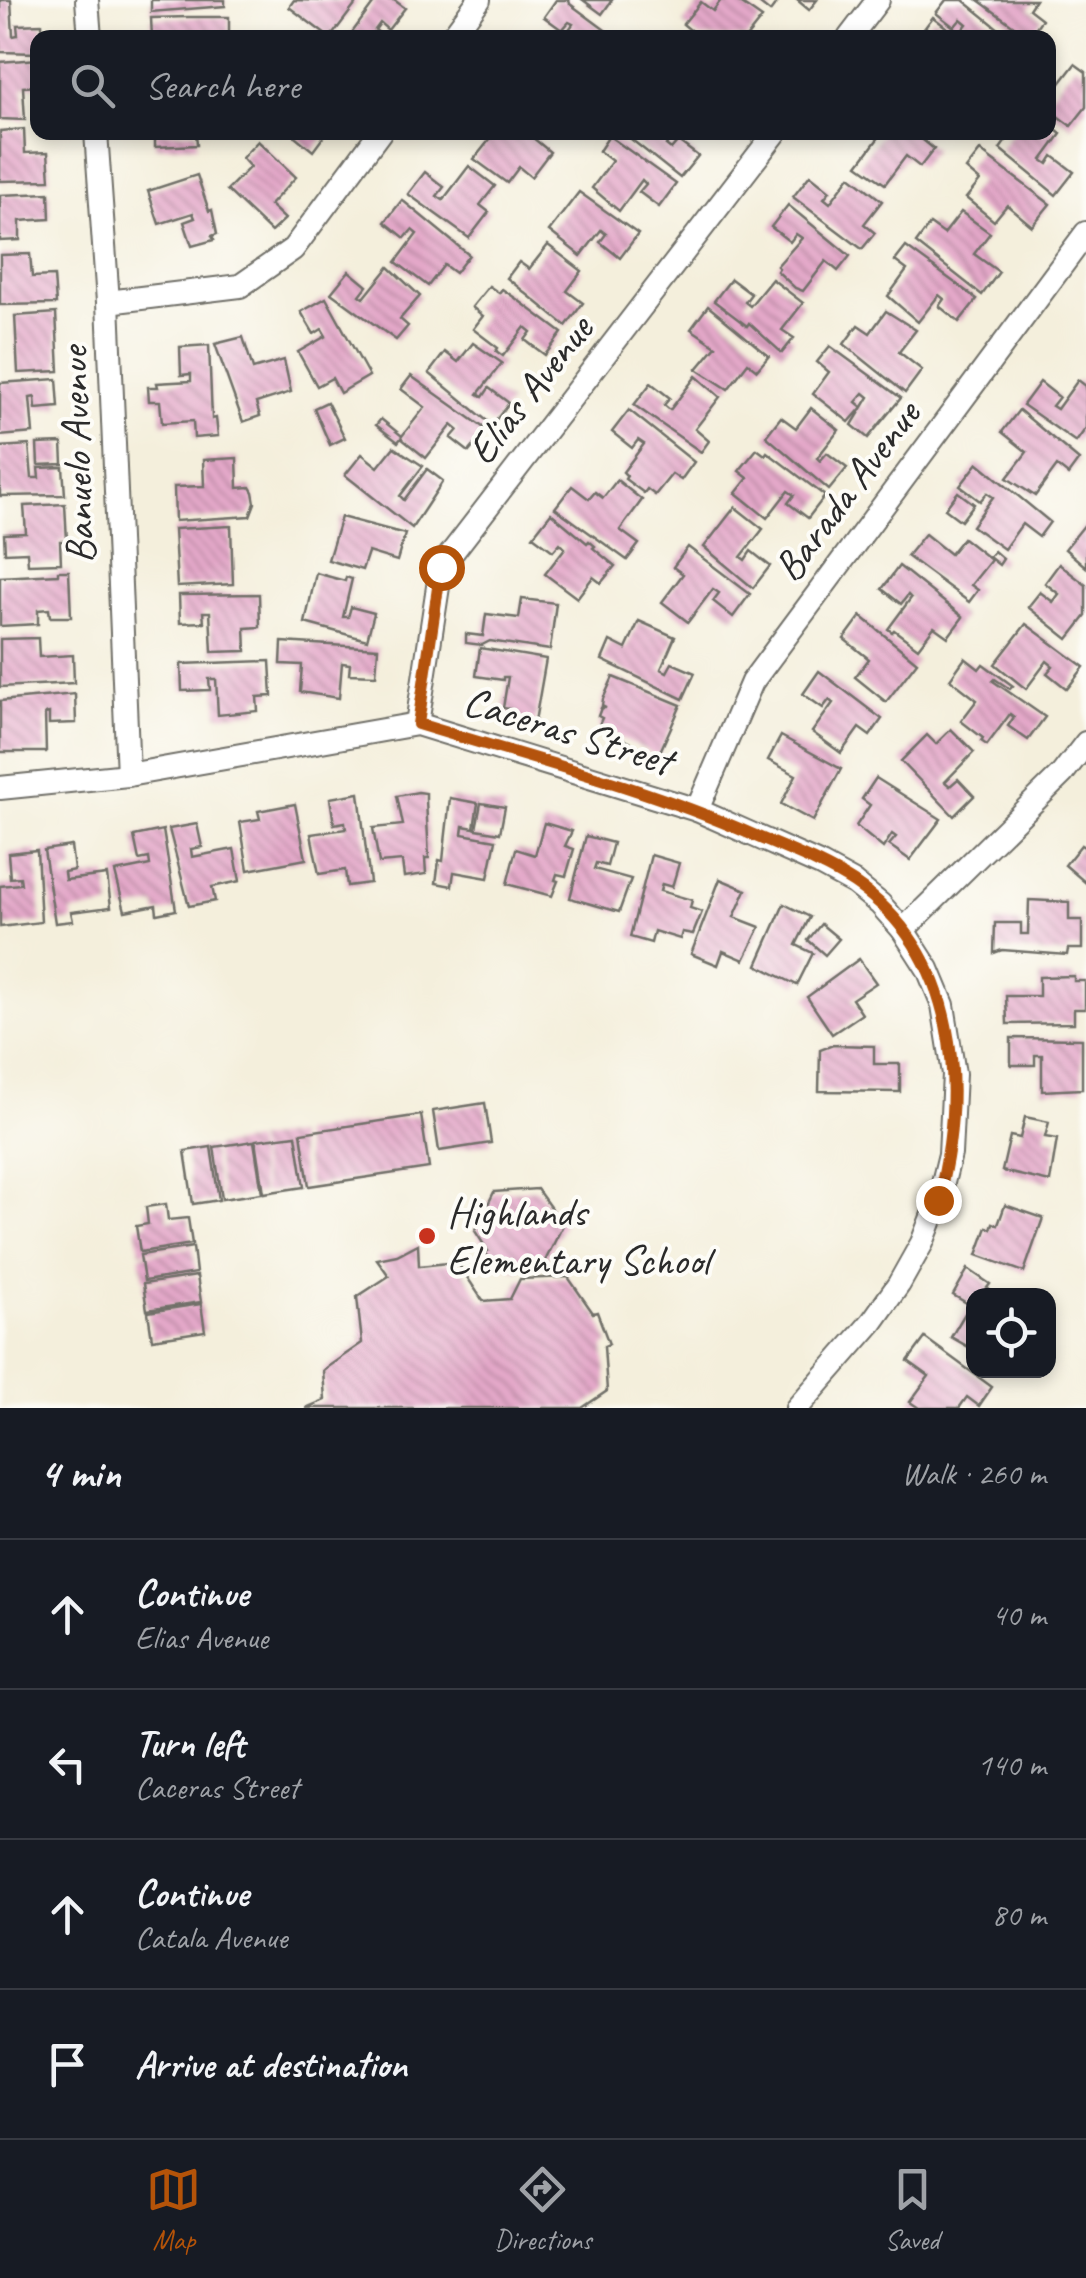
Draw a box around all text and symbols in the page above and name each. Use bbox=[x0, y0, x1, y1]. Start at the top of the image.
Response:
search box bbox=[30, 30, 1056, 140]
icon: search bbox=[65, 58, 120, 113]
text: Search here bbox=[145, 62, 300, 109]
street label: Elias Avenue bbox=[455, 303, 606, 475]
street label: Banuelo Avenue bbox=[47, 342, 107, 564]
street label: Barada Avenue bbox=[762, 388, 934, 592]
route start bbox=[419, 545, 465, 591]
street label: Caceras Street bbox=[457, 674, 683, 789]
route end bbox=[916, 1178, 962, 1224]
place label: Highlands Elementary School bbox=[447, 1186, 716, 1287]
marker: Highlands Elementary School bbox=[416, 1225, 438, 1247]
map controls bbox=[966, 1288, 1056, 1378]
button: locate bbox=[966, 1288, 1056, 1378]
text: 4 min bbox=[40, 1447, 120, 1500]
text: Walk · 260 m bbox=[902, 1453, 1046, 1494]
text: Continue bbox=[135, 1570, 249, 1617]
icon: ahead bbox=[40, 1587, 95, 1642]
text: 40 m bbox=[992, 1594, 1046, 1635]
text: Elias Avenue bbox=[135, 1617, 268, 1658]
text: Turn left bbox=[135, 1720, 245, 1767]
icon: left bbox=[40, 1737, 95, 1792]
text: 140 m bbox=[977, 1744, 1046, 1785]
text: Caceras Street bbox=[135, 1767, 299, 1808]
text: Continue bbox=[135, 1870, 249, 1917]
icon: ahead bbox=[40, 1887, 95, 1942]
text: 80 m bbox=[992, 1894, 1046, 1935]
text: Catala Avenue bbox=[135, 1917, 287, 1958]
icon: arrive bbox=[40, 2037, 95, 2092]
text: Arrive at destination bbox=[135, 2041, 407, 2088]
tab: Map bbox=[146, 2162, 201, 2257]
tab: Directions bbox=[494, 2162, 592, 2257]
tab: Saved bbox=[885, 2162, 940, 2257]

